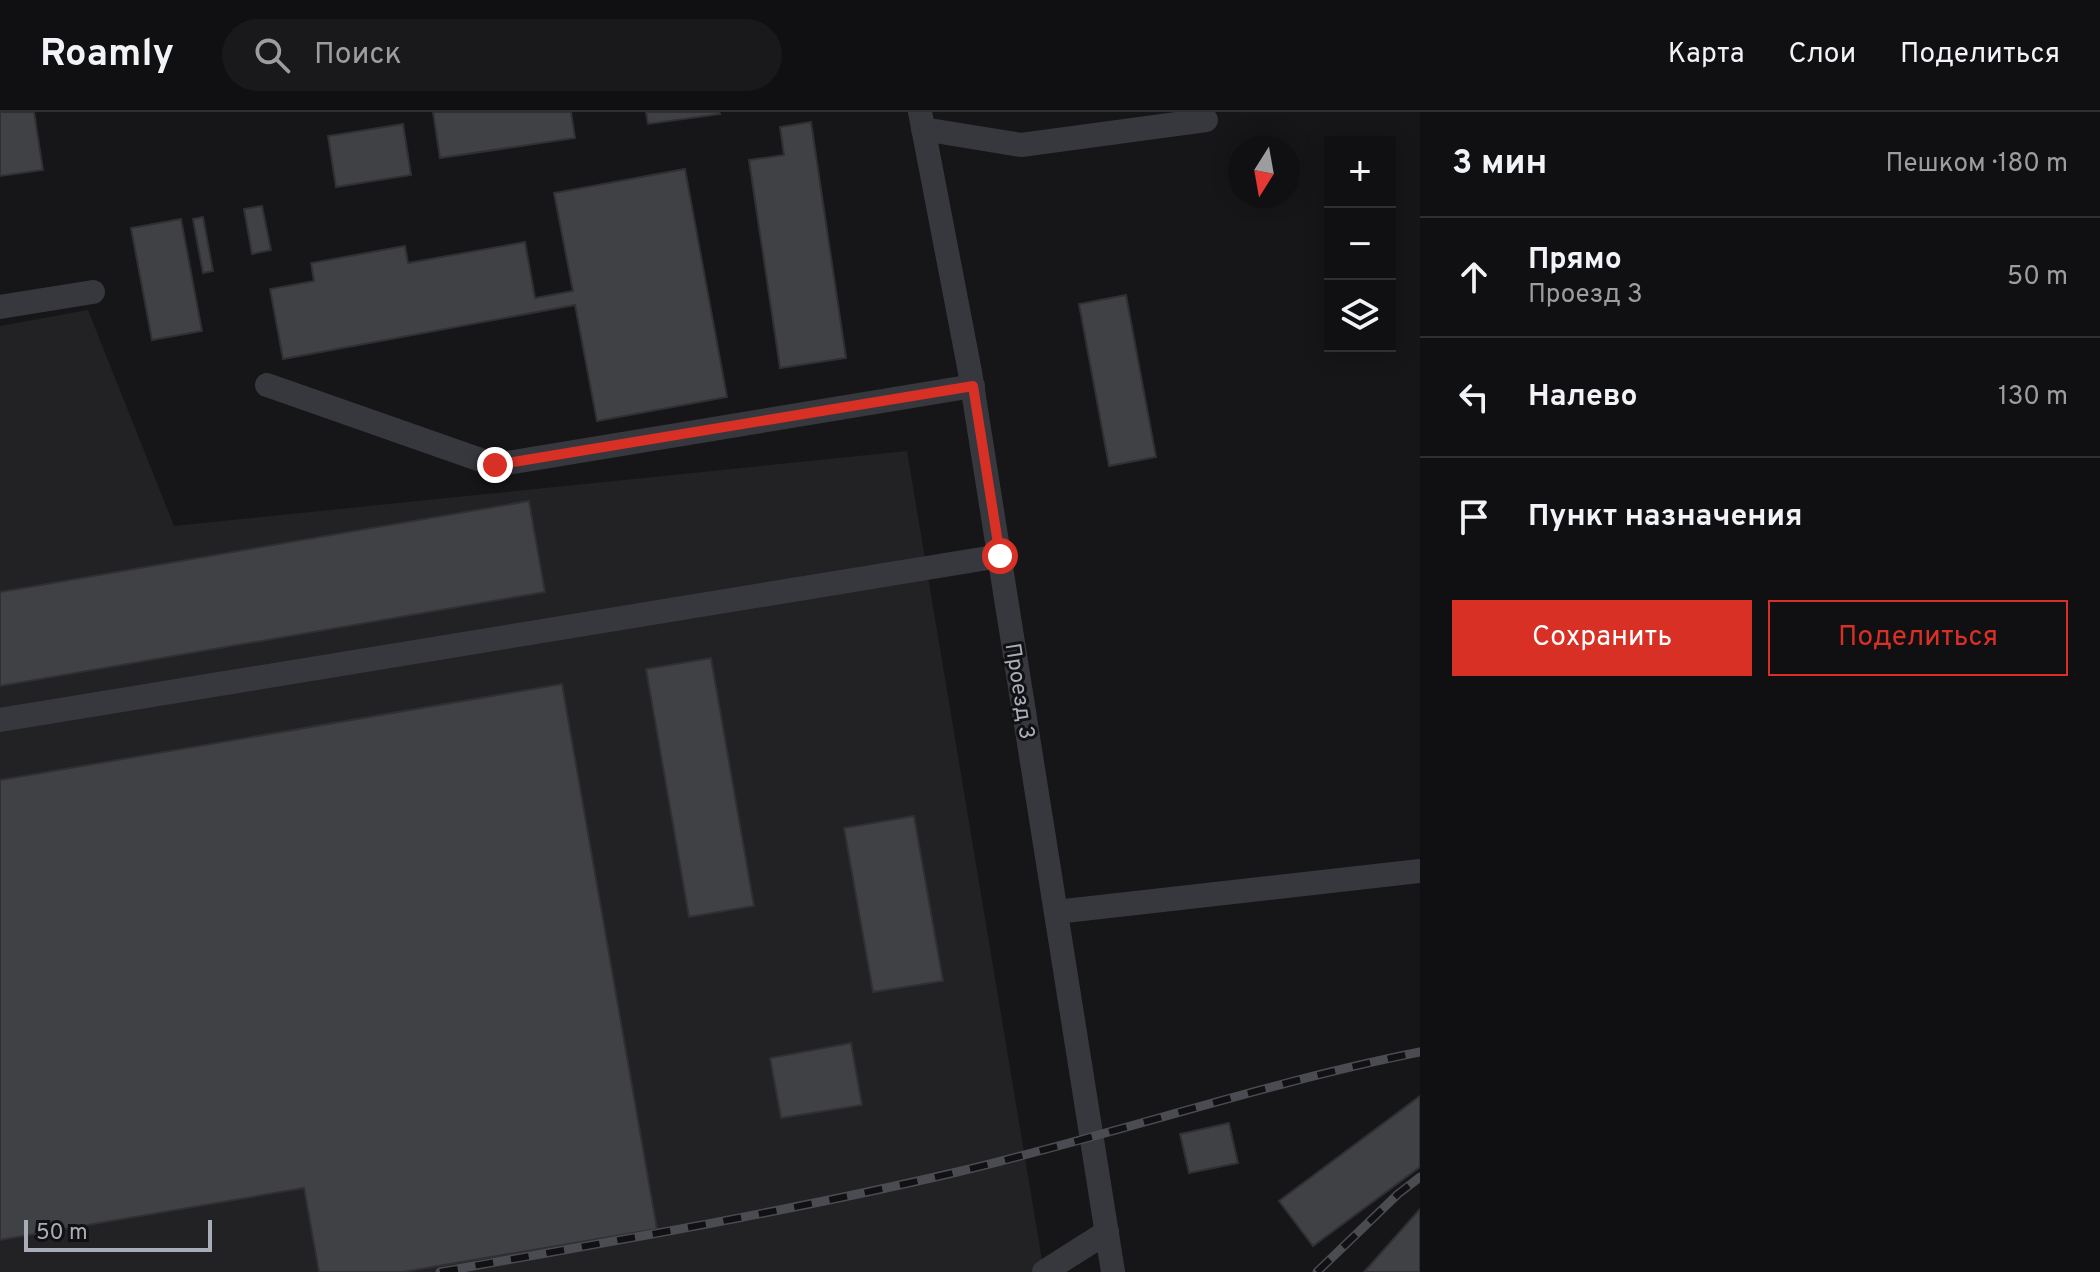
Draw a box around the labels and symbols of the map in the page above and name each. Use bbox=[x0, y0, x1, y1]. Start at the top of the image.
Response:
north arrow bbox=[1228, 136, 1300, 208]
route end bbox=[477, 447, 513, 483]
route start bbox=[982, 538, 1018, 574]
street label: Проезд 3 bbox=[998, 641, 1039, 741]
scale bar bbox=[24, 1216, 212, 1252]

